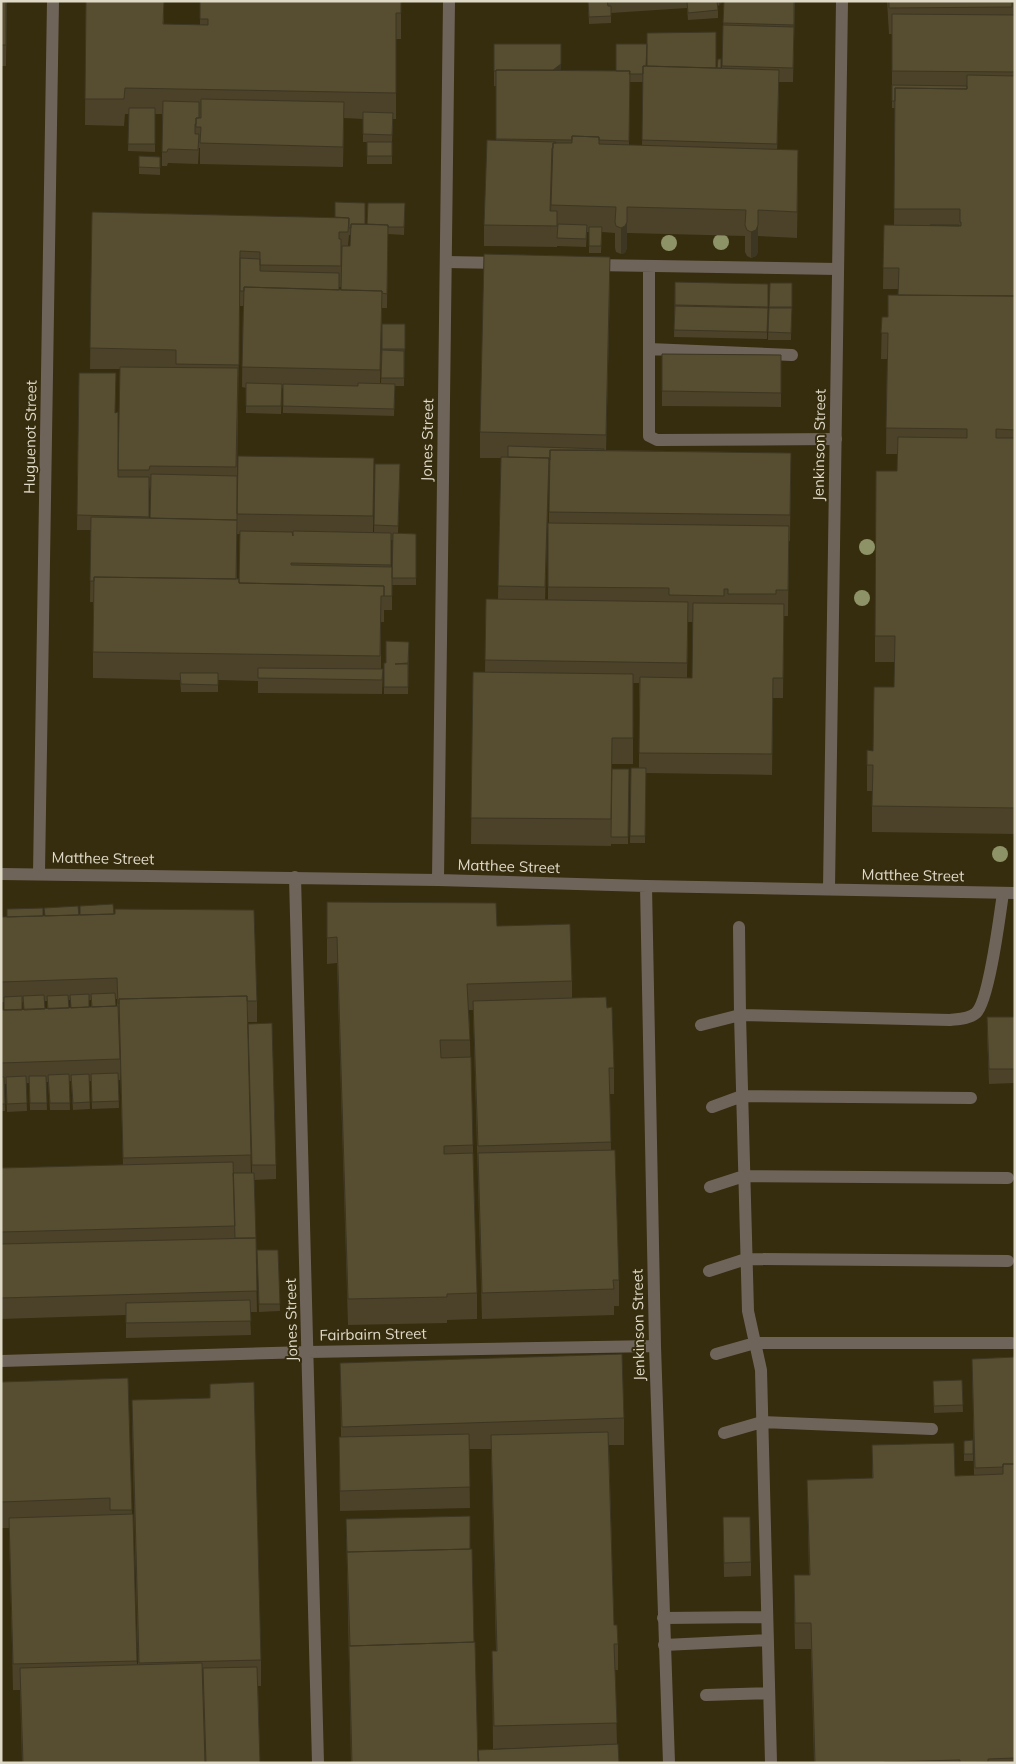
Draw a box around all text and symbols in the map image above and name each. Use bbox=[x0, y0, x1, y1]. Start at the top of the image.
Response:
street label: Huguenot Street bbox=[20, 380, 40, 494]
street label: Jenkinson Street bbox=[809, 389, 829, 501]
street label: Jones Street bbox=[417, 398, 437, 482]
street label: Matthee Street bbox=[51, 848, 155, 868]
street label: Matthee Street bbox=[457, 855, 561, 877]
street label: Matthee Street bbox=[861, 865, 965, 885]
street label: Jenkinson Street bbox=[628, 1269, 648, 1381]
street label: Jones Street bbox=[281, 1278, 301, 1362]
street label: Fairbairn Street bbox=[319, 1324, 427, 1344]

